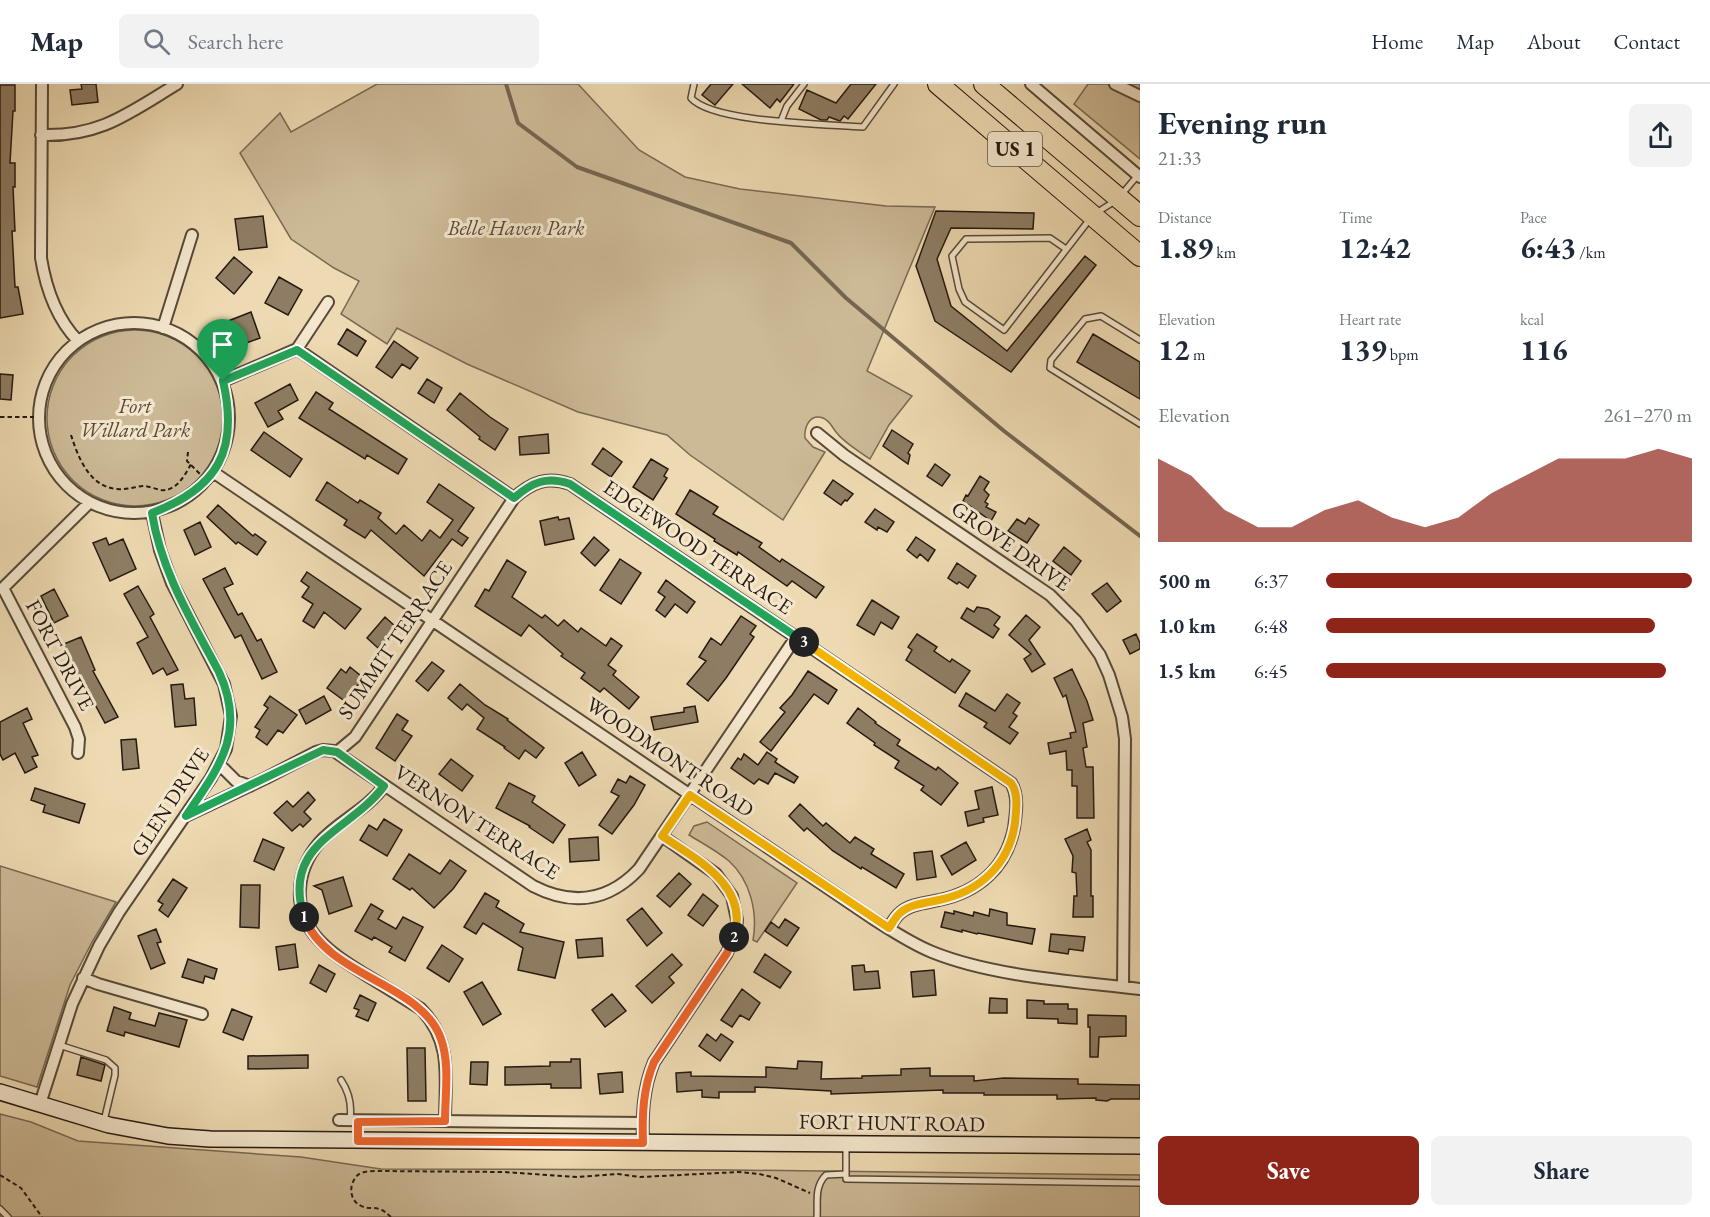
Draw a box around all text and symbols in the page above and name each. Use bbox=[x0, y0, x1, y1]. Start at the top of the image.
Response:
search box bbox=[119, 14, 539, 68]
text: Map bbox=[30, 23, 83, 59]
icon: search bbox=[140, 25, 173, 58]
text: Search here bbox=[188, 27, 283, 56]
text: Home bbox=[1371, 28, 1423, 55]
text: Map bbox=[1456, 28, 1494, 55]
text: About bbox=[1527, 28, 1580, 55]
text: Contact bbox=[1613, 28, 1680, 55]
text: Evening run bbox=[1158, 101, 1327, 144]
button: share bbox=[1629, 104, 1692, 167]
road number: US 1 bbox=[988, 132, 1042, 166]
text: 21:33 bbox=[1158, 145, 1201, 171]
text: Distance bbox=[1158, 207, 1211, 228]
text: Time bbox=[1339, 207, 1372, 228]
text: Pace bbox=[1520, 207, 1547, 228]
park label: Belle Haven Park bbox=[446, 214, 585, 241]
text: 1.89 bbox=[1158, 228, 1213, 267]
text: 12:42 bbox=[1339, 228, 1411, 267]
text: 6:43 bbox=[1520, 228, 1576, 267]
text: km bbox=[1213, 242, 1236, 263]
text: /km bbox=[1576, 242, 1606, 263]
text: Elevation bbox=[1158, 309, 1216, 330]
text: Heart rate bbox=[1339, 309, 1401, 330]
text: kcal bbox=[1520, 309, 1544, 330]
pin bbox=[197, 319, 248, 381]
icon: arrive bbox=[206, 328, 239, 361]
text: 12 bbox=[1158, 330, 1190, 369]
text: 139 bbox=[1339, 330, 1387, 369]
text: 116 bbox=[1520, 330, 1568, 369]
text: m bbox=[1190, 344, 1205, 365]
text: bpm bbox=[1387, 344, 1419, 365]
park label: Fort Willard Park bbox=[80, 392, 191, 443]
text: Elevation bbox=[1158, 402, 1230, 428]
text: 261–270 m bbox=[1604, 402, 1692, 428]
street label: EDGEWOOD TERRACE bbox=[598, 473, 798, 620]
street label: GROVE DRIVE bbox=[946, 494, 1076, 597]
street label: SUMMIT TERRACE bbox=[331, 555, 458, 724]
text: 500 m bbox=[1158, 568, 1211, 594]
text: 6:37 bbox=[1254, 568, 1288, 594]
street label: FORT DRIVE bbox=[20, 595, 101, 715]
text: 1.0 km bbox=[1158, 613, 1216, 639]
text: 6:48 bbox=[1254, 613, 1288, 639]
pin: 3 bbox=[789, 627, 819, 657]
text: 3 bbox=[800, 631, 808, 652]
text: 1.5 km bbox=[1158, 658, 1216, 684]
text: 6:45 bbox=[1254, 658, 1288, 684]
street label: WOODMONT ROAD bbox=[581, 690, 760, 823]
street label: GLEN DRIVE bbox=[124, 742, 215, 861]
street label: VERNON TERRACE bbox=[389, 758, 565, 885]
pin: 1 bbox=[289, 902, 319, 932]
text: 1 bbox=[300, 906, 308, 927]
pin: 2 bbox=[719, 922, 749, 952]
text: 2 bbox=[730, 926, 738, 947]
street label: FORT HUNT ROAD bbox=[799, 1107, 985, 1138]
button: Save bbox=[1158, 1136, 1419, 1205]
button: Share bbox=[1431, 1136, 1692, 1205]

